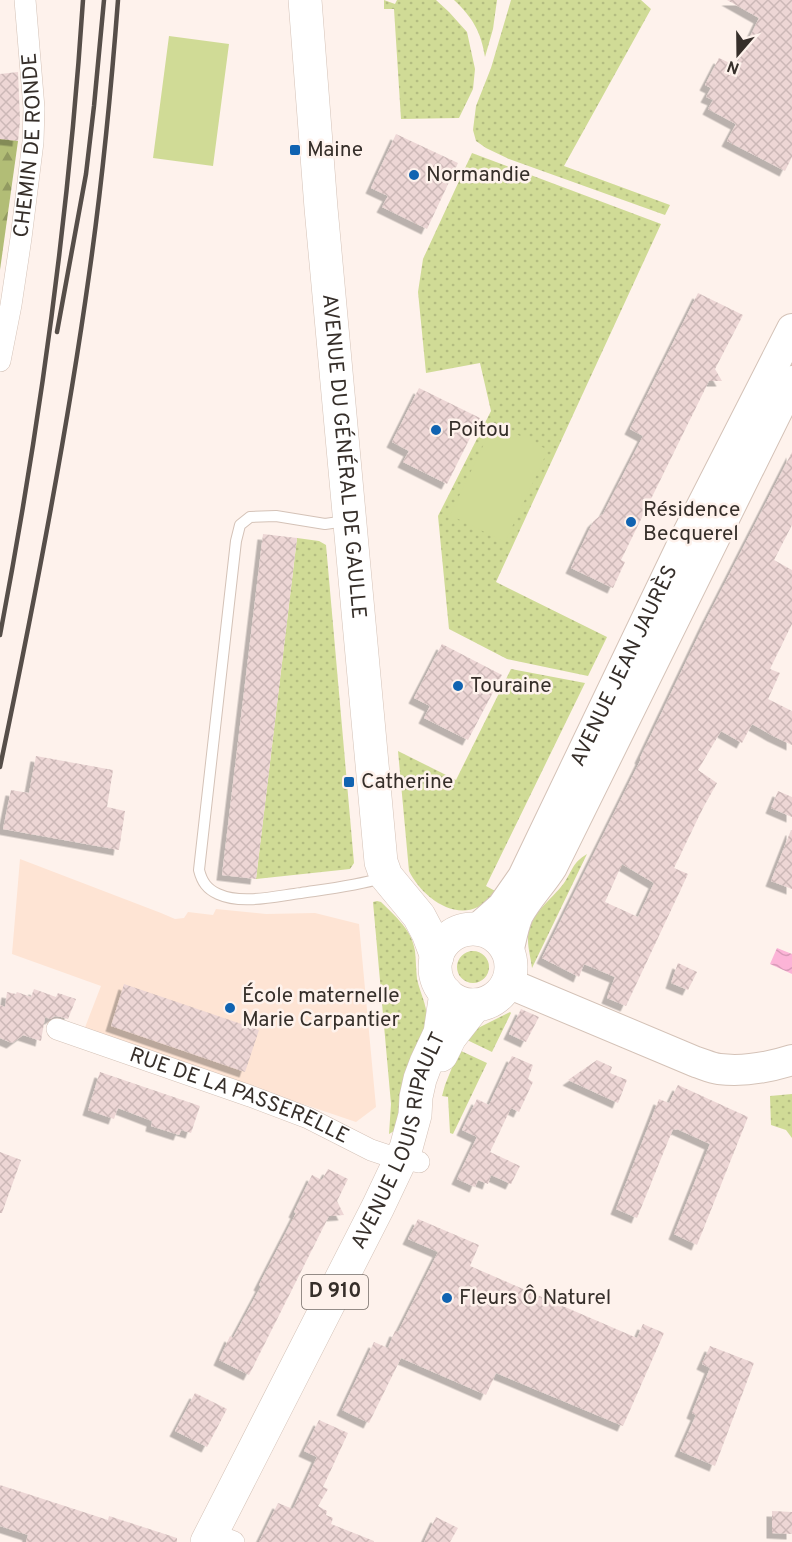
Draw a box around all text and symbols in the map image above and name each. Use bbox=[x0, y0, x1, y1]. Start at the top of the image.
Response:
north arrow bbox=[708, 24, 768, 84]
street label: CHEMIN DE RONDE bbox=[8, 52, 48, 239]
text: N bbox=[725, 55, 742, 78]
place label: Maine bbox=[307, 137, 363, 164]
marker: Maine bbox=[288, 143, 302, 157]
place label: Normandie bbox=[426, 162, 530, 189]
marker: Normandie bbox=[407, 168, 421, 182]
street label: AVENUE DU GÉNÉRAL DE GAULLE bbox=[315, 293, 372, 620]
place label: Poitou bbox=[448, 417, 510, 444]
marker: Poitou bbox=[429, 423, 443, 437]
place label: Résidence Becquerel bbox=[643, 497, 740, 548]
marker: Résidence Becquerel bbox=[624, 515, 638, 529]
street label: AVENUE JEAN JAURÈS bbox=[564, 561, 684, 771]
place label: Touraine bbox=[470, 673, 552, 700]
marker: Touraine bbox=[451, 679, 465, 693]
place label: Catherine bbox=[361, 769, 453, 796]
marker: Catherine bbox=[342, 775, 356, 789]
place label: École maternelle Marie Carpantier bbox=[242, 982, 400, 1034]
marker: École maternelle Marie Carpantier bbox=[223, 1001, 237, 1015]
street label: AVENUE LOUIS RIPAULT bbox=[345, 1028, 452, 1254]
street label: RUE DE LA PASSERELLE bbox=[126, 1042, 354, 1150]
road number: D 910 bbox=[302, 1275, 368, 1309]
place label: Fleurs Ô Naturel bbox=[459, 1284, 611, 1312]
marker: Fleurs Ô Naturel bbox=[440, 1291, 454, 1305]

